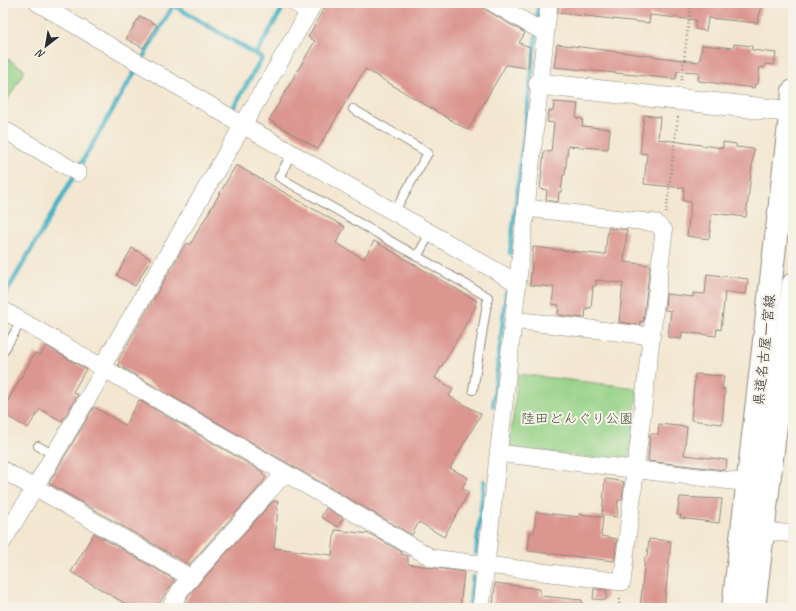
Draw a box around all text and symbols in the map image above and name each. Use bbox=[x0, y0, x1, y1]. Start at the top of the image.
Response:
north arrow bbox=[26, 26, 66, 66]
text: N bbox=[32, 46, 47, 62]
street label: 県道名古屋一宮線 bbox=[750, 293, 779, 407]
park label: 陸田どんぐり公園 bbox=[521, 410, 633, 427]

